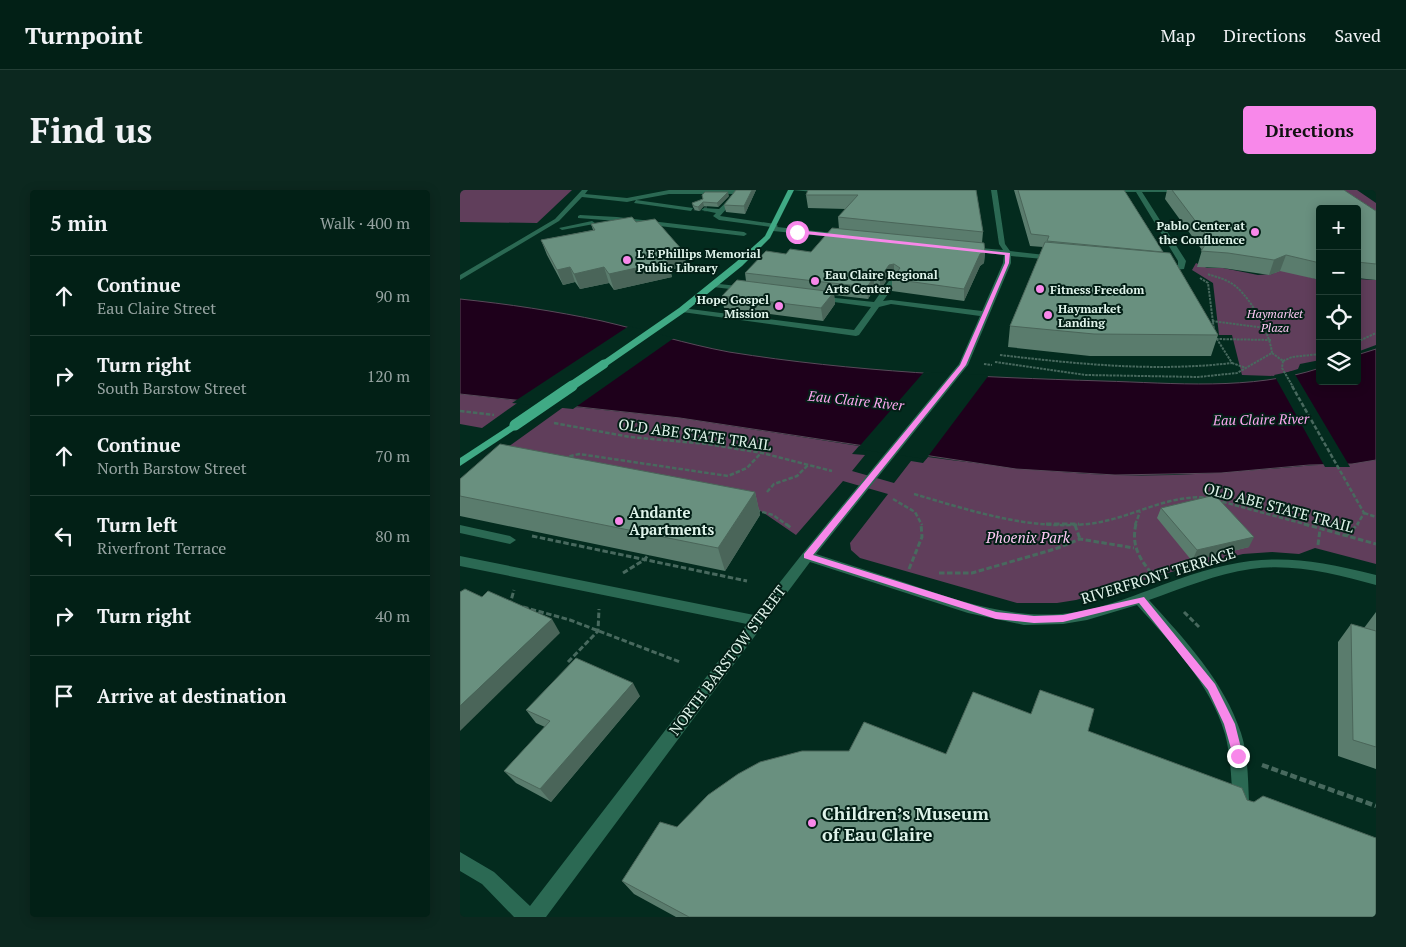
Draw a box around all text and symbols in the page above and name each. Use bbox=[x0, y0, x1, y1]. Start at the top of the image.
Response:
text: Turnpoint bbox=[25, 19, 143, 51]
text: Map bbox=[1160, 23, 1195, 47]
text: Directions bbox=[1223, 23, 1306, 47]
text: Saved bbox=[1334, 23, 1381, 47]
button: Directions bbox=[1243, 106, 1376, 154]
text: Find us bbox=[30, 107, 152, 153]
map controls bbox=[1316, 205, 1361, 385]
button: + bbox=[1316, 205, 1361, 250]
text: 5 min bbox=[50, 209, 107, 237]
text: Walk · 400 m bbox=[320, 212, 410, 234]
place label: Pablo Center at the Confluence bbox=[1156, 218, 1246, 247]
route start bbox=[786, 221, 809, 244]
marker: Pablo Center at the Confluence bbox=[1249, 226, 1261, 238]
place label: L E Phillips Memorial Public Library bbox=[637, 246, 761, 275]
button: − bbox=[1316, 250, 1361, 295]
marker: L E Phillips Memorial Public Library bbox=[621, 254, 633, 266]
place label: Eau Claire Regional Arts Center bbox=[825, 267, 938, 296]
text: Continue bbox=[97, 272, 181, 297]
marker: Eau Claire Regional Arts Center bbox=[809, 275, 821, 287]
icon: ahead bbox=[50, 282, 78, 310]
place label: Fitness Freedom bbox=[1050, 282, 1144, 297]
marker: Fitness Freedom bbox=[1034, 283, 1046, 295]
text: 90 m bbox=[375, 285, 410, 307]
place label: Hope Gospel Mission bbox=[697, 292, 769, 321]
button: locate bbox=[1316, 295, 1361, 340]
text: Eau Claire Street bbox=[97, 297, 216, 319]
marker: Hope Gospel Mission bbox=[773, 300, 785, 312]
place label: Haymarket Landing bbox=[1058, 301, 1121, 330]
park label: Haymarket Plaza bbox=[1246, 306, 1304, 335]
marker: Haymarket Landing bbox=[1042, 309, 1054, 321]
button: layers bbox=[1316, 340, 1361, 385]
text: Turn right bbox=[97, 352, 191, 377]
icon: right bbox=[50, 362, 78, 390]
text: 120 m bbox=[367, 365, 410, 387]
text: South Barstow Street bbox=[97, 377, 247, 399]
water label: Eau Claire River bbox=[806, 385, 905, 415]
water label: Eau Claire River bbox=[1212, 409, 1310, 429]
street label: OLD ABE STATE TRAIL bbox=[617, 413, 773, 455]
text: Continue bbox=[97, 432, 181, 457]
icon: ahead bbox=[50, 442, 78, 470]
text: 70 m bbox=[375, 445, 410, 467]
text: North Barstow Street bbox=[97, 457, 247, 479]
street label: OLD ABE STATE TRAIL bbox=[1202, 477, 1356, 537]
place label: Andante Apartments bbox=[629, 502, 714, 539]
text: Turn left bbox=[97, 512, 178, 537]
marker: Andante Apartments bbox=[613, 515, 625, 527]
icon: left bbox=[50, 522, 78, 550]
text: 80 m bbox=[375, 525, 410, 547]
park label: Phoenix Park bbox=[985, 527, 1071, 547]
text: Riverfront Terrace bbox=[97, 537, 226, 559]
street label: RIVERFRONT TERRACE bbox=[1078, 542, 1238, 608]
street label: NORTH BARSTOW STREET bbox=[664, 581, 790, 739]
icon: right bbox=[50, 602, 78, 630]
text: Turn right bbox=[97, 603, 191, 628]
text: 40 m bbox=[375, 605, 410, 627]
icon: arrive bbox=[50, 682, 78, 710]
text: Arrive at destination bbox=[97, 683, 286, 708]
route end bbox=[1227, 745, 1250, 768]
place label: Children’s Museum of Eau Claire bbox=[822, 801, 989, 846]
marker: Children’s Museum of Eau Claire bbox=[806, 817, 818, 829]

